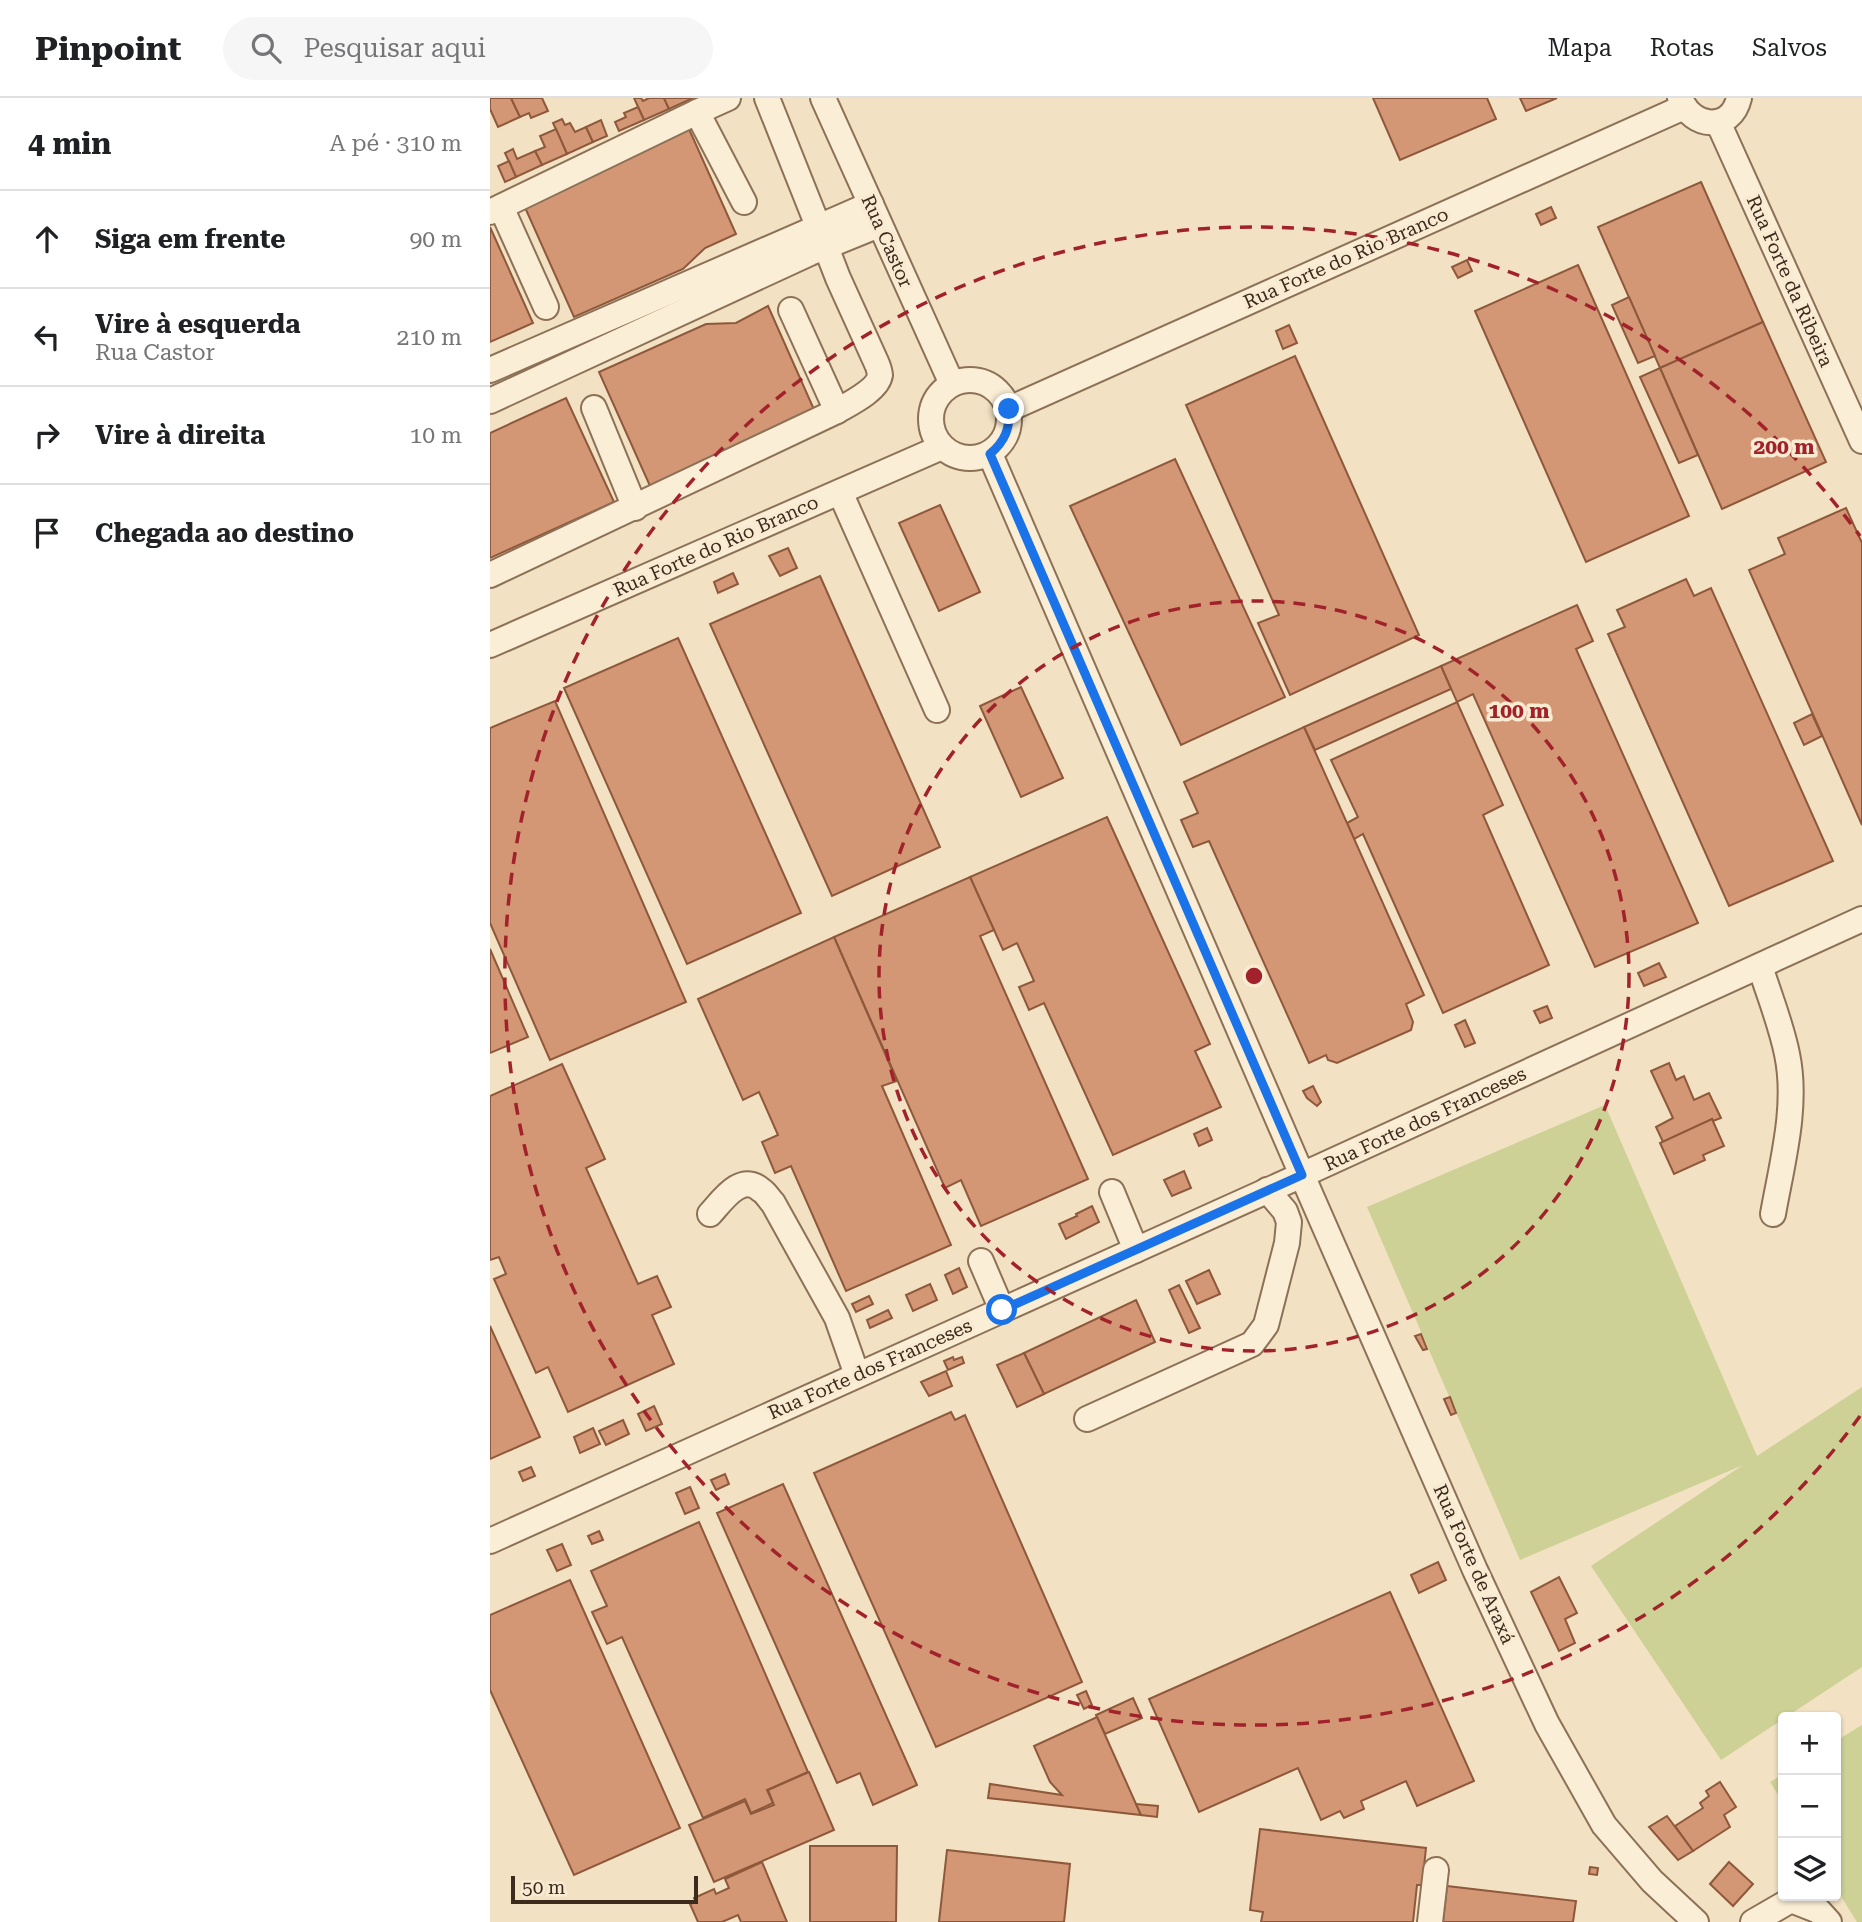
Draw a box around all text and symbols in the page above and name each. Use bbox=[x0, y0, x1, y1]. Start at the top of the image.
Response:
search box bbox=[223, 17, 713, 80]
text: Pinpoint bbox=[35, 29, 181, 68]
icon: search bbox=[247, 29, 285, 67]
text: Pesquisar aqui bbox=[303, 33, 486, 63]
text: Mapa bbox=[1548, 34, 1612, 62]
text: Rotas bbox=[1650, 34, 1714, 62]
text: Salvos bbox=[1752, 34, 1827, 62]
text: 4 min bbox=[28, 126, 111, 161]
text: A pé · 310 m bbox=[330, 130, 462, 157]
street label: Rua Castor bbox=[856, 191, 918, 291]
street label: Rua Forte da Ribeira bbox=[1742, 192, 1839, 371]
street label: Rua Forte do Rio Branco bbox=[1240, 202, 1452, 314]
icon: ahead bbox=[28, 220, 66, 258]
text: Siga em frente bbox=[95, 224, 285, 254]
text: 90 m bbox=[409, 226, 462, 253]
text: Vire à esquerda bbox=[95, 309, 300, 339]
icon: left bbox=[28, 318, 66, 356]
text: 210 m bbox=[397, 324, 462, 351]
text: Rua Castor bbox=[95, 339, 215, 366]
route end bbox=[993, 393, 1024, 424]
icon: right bbox=[28, 416, 66, 454]
text: Vire à direita bbox=[95, 420, 265, 450]
text: 10 m bbox=[409, 422, 462, 449]
text: 200 m bbox=[1754, 435, 1814, 459]
street label: Rua Forte do Rio Branco bbox=[610, 490, 822, 602]
icon: arrive bbox=[28, 514, 66, 552]
text: Chegada ao destino bbox=[95, 518, 354, 548]
text: 100 m bbox=[1489, 699, 1549, 723]
centre of rings bbox=[1242, 964, 1266, 988]
street label: Rua Forte dos Franceses bbox=[1320, 1062, 1530, 1176]
route start bbox=[986, 1294, 1017, 1325]
street label: Rua Forte dos Franceses bbox=[764, 1314, 976, 1424]
street label: Rua Forte de Araxá bbox=[1428, 1481, 1520, 1648]
map controls bbox=[1778, 1712, 1841, 1901]
button: + bbox=[1778, 1712, 1841, 1775]
button: − bbox=[1778, 1775, 1841, 1838]
button: layers bbox=[1778, 1838, 1841, 1901]
scale bar bbox=[511, 1873, 698, 1905]
text: 50 m bbox=[522, 1876, 565, 1899]

